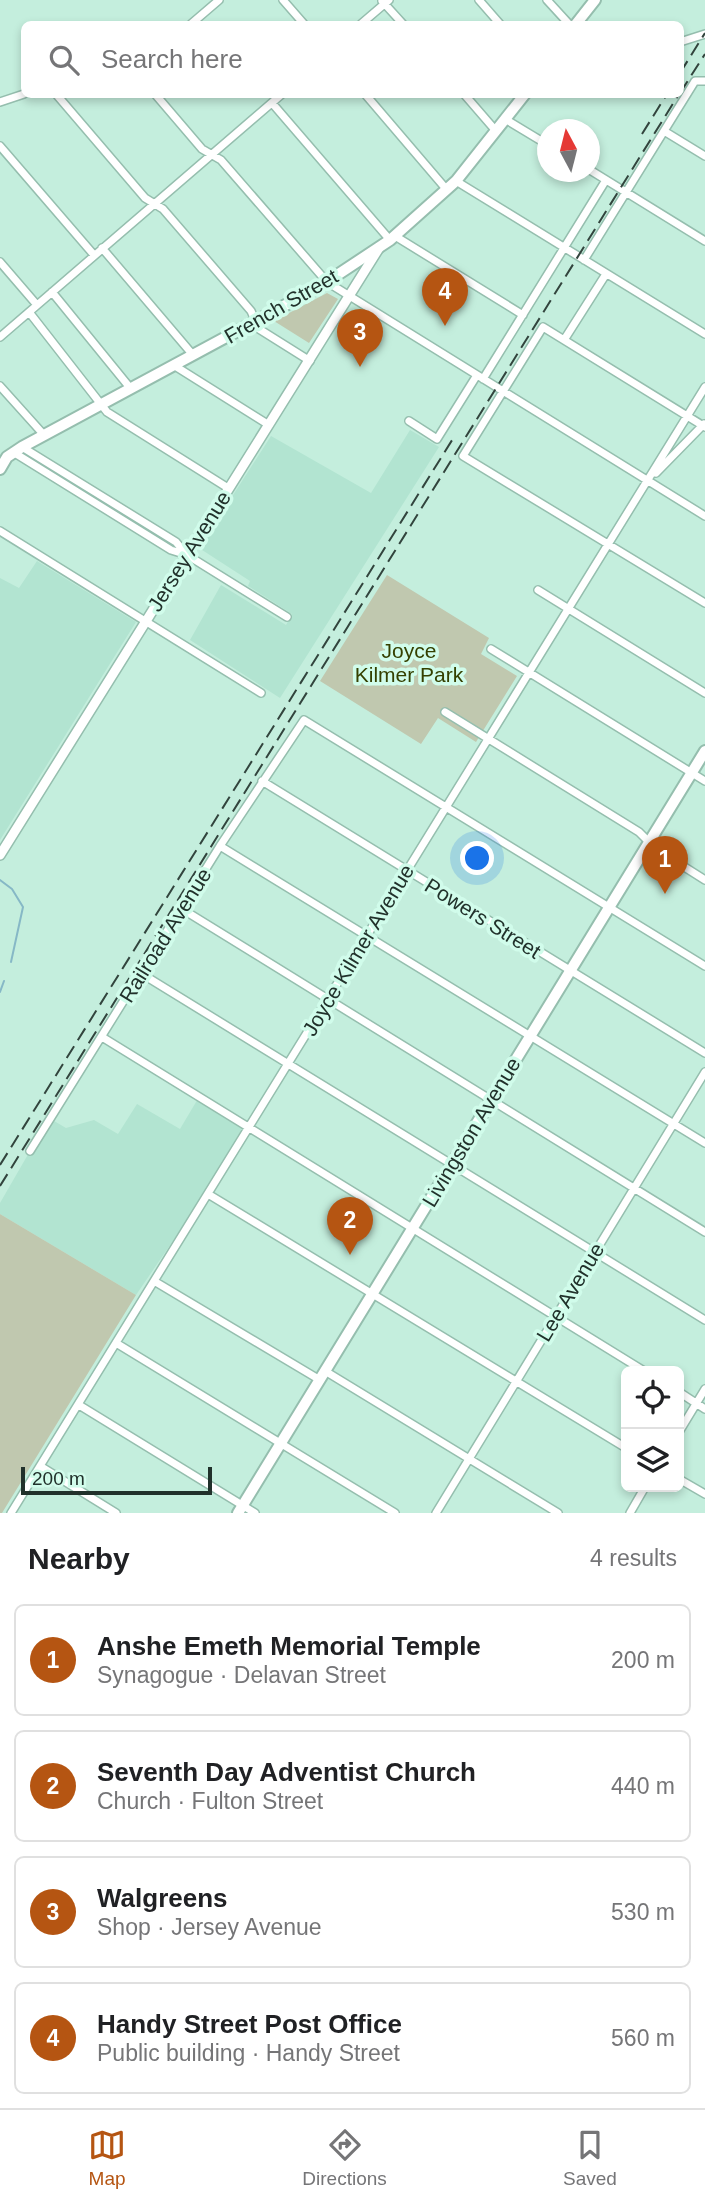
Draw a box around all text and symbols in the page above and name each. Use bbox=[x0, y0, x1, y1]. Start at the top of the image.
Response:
search box bbox=[21, 21, 684, 98]
icon: search bbox=[45, 41, 83, 79]
text: Search here bbox=[101, 44, 243, 74]
north arrow bbox=[537, 119, 600, 182]
street label: French Street bbox=[220, 264, 342, 348]
pin: 4 bbox=[422, 268, 468, 326]
pin: 3 bbox=[337, 309, 383, 367]
street label: Jersey Avenue bbox=[143, 487, 235, 615]
park label: Joyce Kilmer Park bbox=[355, 639, 464, 686]
pin: 1 bbox=[642, 836, 688, 894]
your location bbox=[460, 841, 494, 875]
street label: Joyce Kilmer Avenue bbox=[298, 860, 418, 1040]
street label: Railroad Avenue bbox=[115, 864, 215, 1006]
street label: Powers Street bbox=[421, 873, 545, 963]
street label: Livingston Avenue bbox=[417, 1053, 525, 1211]
pin: 2 bbox=[327, 1197, 373, 1255]
street label: Lee Avenue bbox=[532, 1239, 608, 1345]
map controls bbox=[621, 1366, 684, 1492]
button: locate bbox=[621, 1366, 684, 1429]
button: layers bbox=[621, 1429, 684, 1492]
scale bar bbox=[21, 1464, 212, 1496]
text: 200 m bbox=[32, 1468, 85, 1489]
text: Nearby bbox=[28, 1542, 130, 1575]
text: 4 results bbox=[590, 1545, 677, 1571]
text: Anshe Emeth Memorial Temple bbox=[97, 1631, 481, 1661]
text: 1 bbox=[47, 1647, 59, 1673]
text: 200 m bbox=[611, 1647, 675, 1673]
text: Synagogue · Delavan Street bbox=[97, 1662, 386, 1688]
text: Seventh Day Adventist Church bbox=[97, 1757, 476, 1787]
text: 2 bbox=[47, 1773, 59, 1799]
text: 440 m bbox=[611, 1773, 675, 1799]
text: Church · Fulton Street bbox=[97, 1788, 323, 1814]
text: Walgreens bbox=[97, 1883, 228, 1913]
text: 3 bbox=[47, 1899, 59, 1925]
text: 530 m bbox=[611, 1899, 675, 1925]
text: Shop · Jersey Avenue bbox=[97, 1914, 322, 1940]
text: Handy Street Post Office bbox=[97, 2009, 402, 2039]
text: 4 bbox=[47, 2025, 59, 2051]
text: 560 m bbox=[611, 2025, 675, 2051]
text: Public building · Handy Street bbox=[97, 2040, 400, 2066]
tab: Map bbox=[88, 2126, 126, 2190]
tab: Directions bbox=[302, 2126, 387, 2190]
tab: Saved bbox=[563, 2126, 617, 2190]

